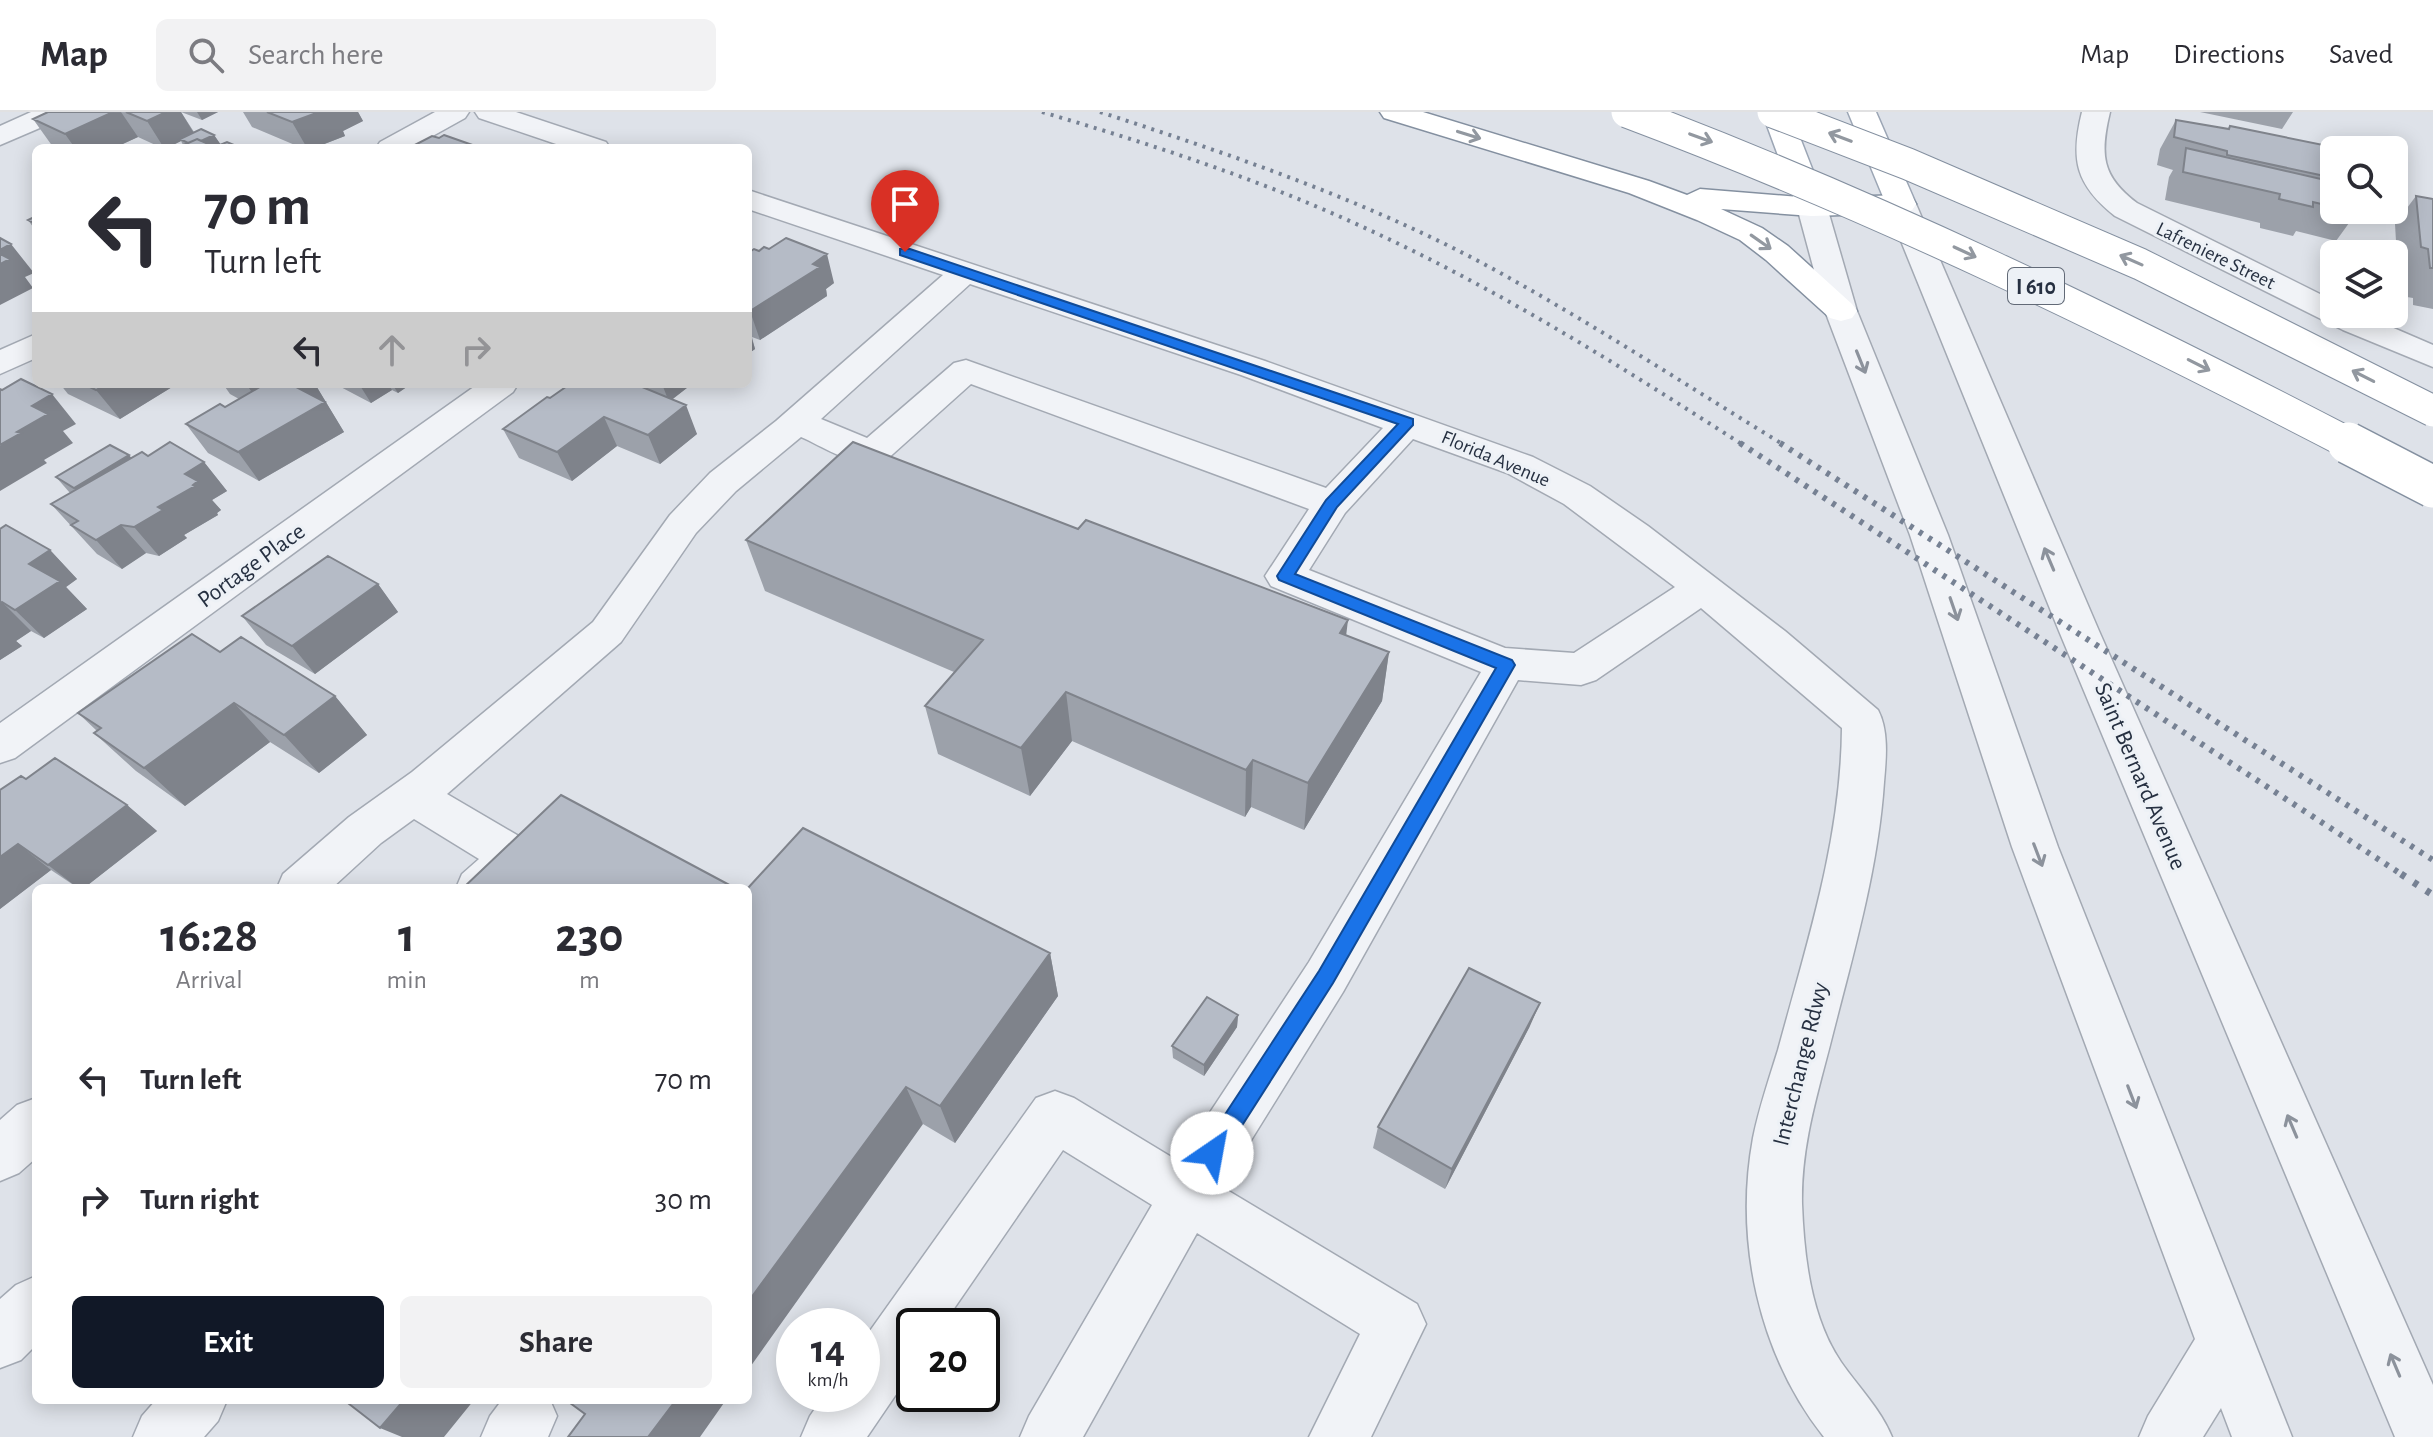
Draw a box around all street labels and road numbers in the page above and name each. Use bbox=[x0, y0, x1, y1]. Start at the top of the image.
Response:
street label: Lafreniere Street bbox=[2153, 219, 2279, 294]
road number: I 610 bbox=[2008, 268, 2064, 304]
street label: Florida Avenue bbox=[1438, 427, 1553, 491]
street label: Portage Place bbox=[194, 519, 310, 613]
street label: Saint Bernard Avenue bbox=[2090, 679, 2190, 873]
street label: Interchange Rdwy bbox=[1769, 980, 1833, 1148]

